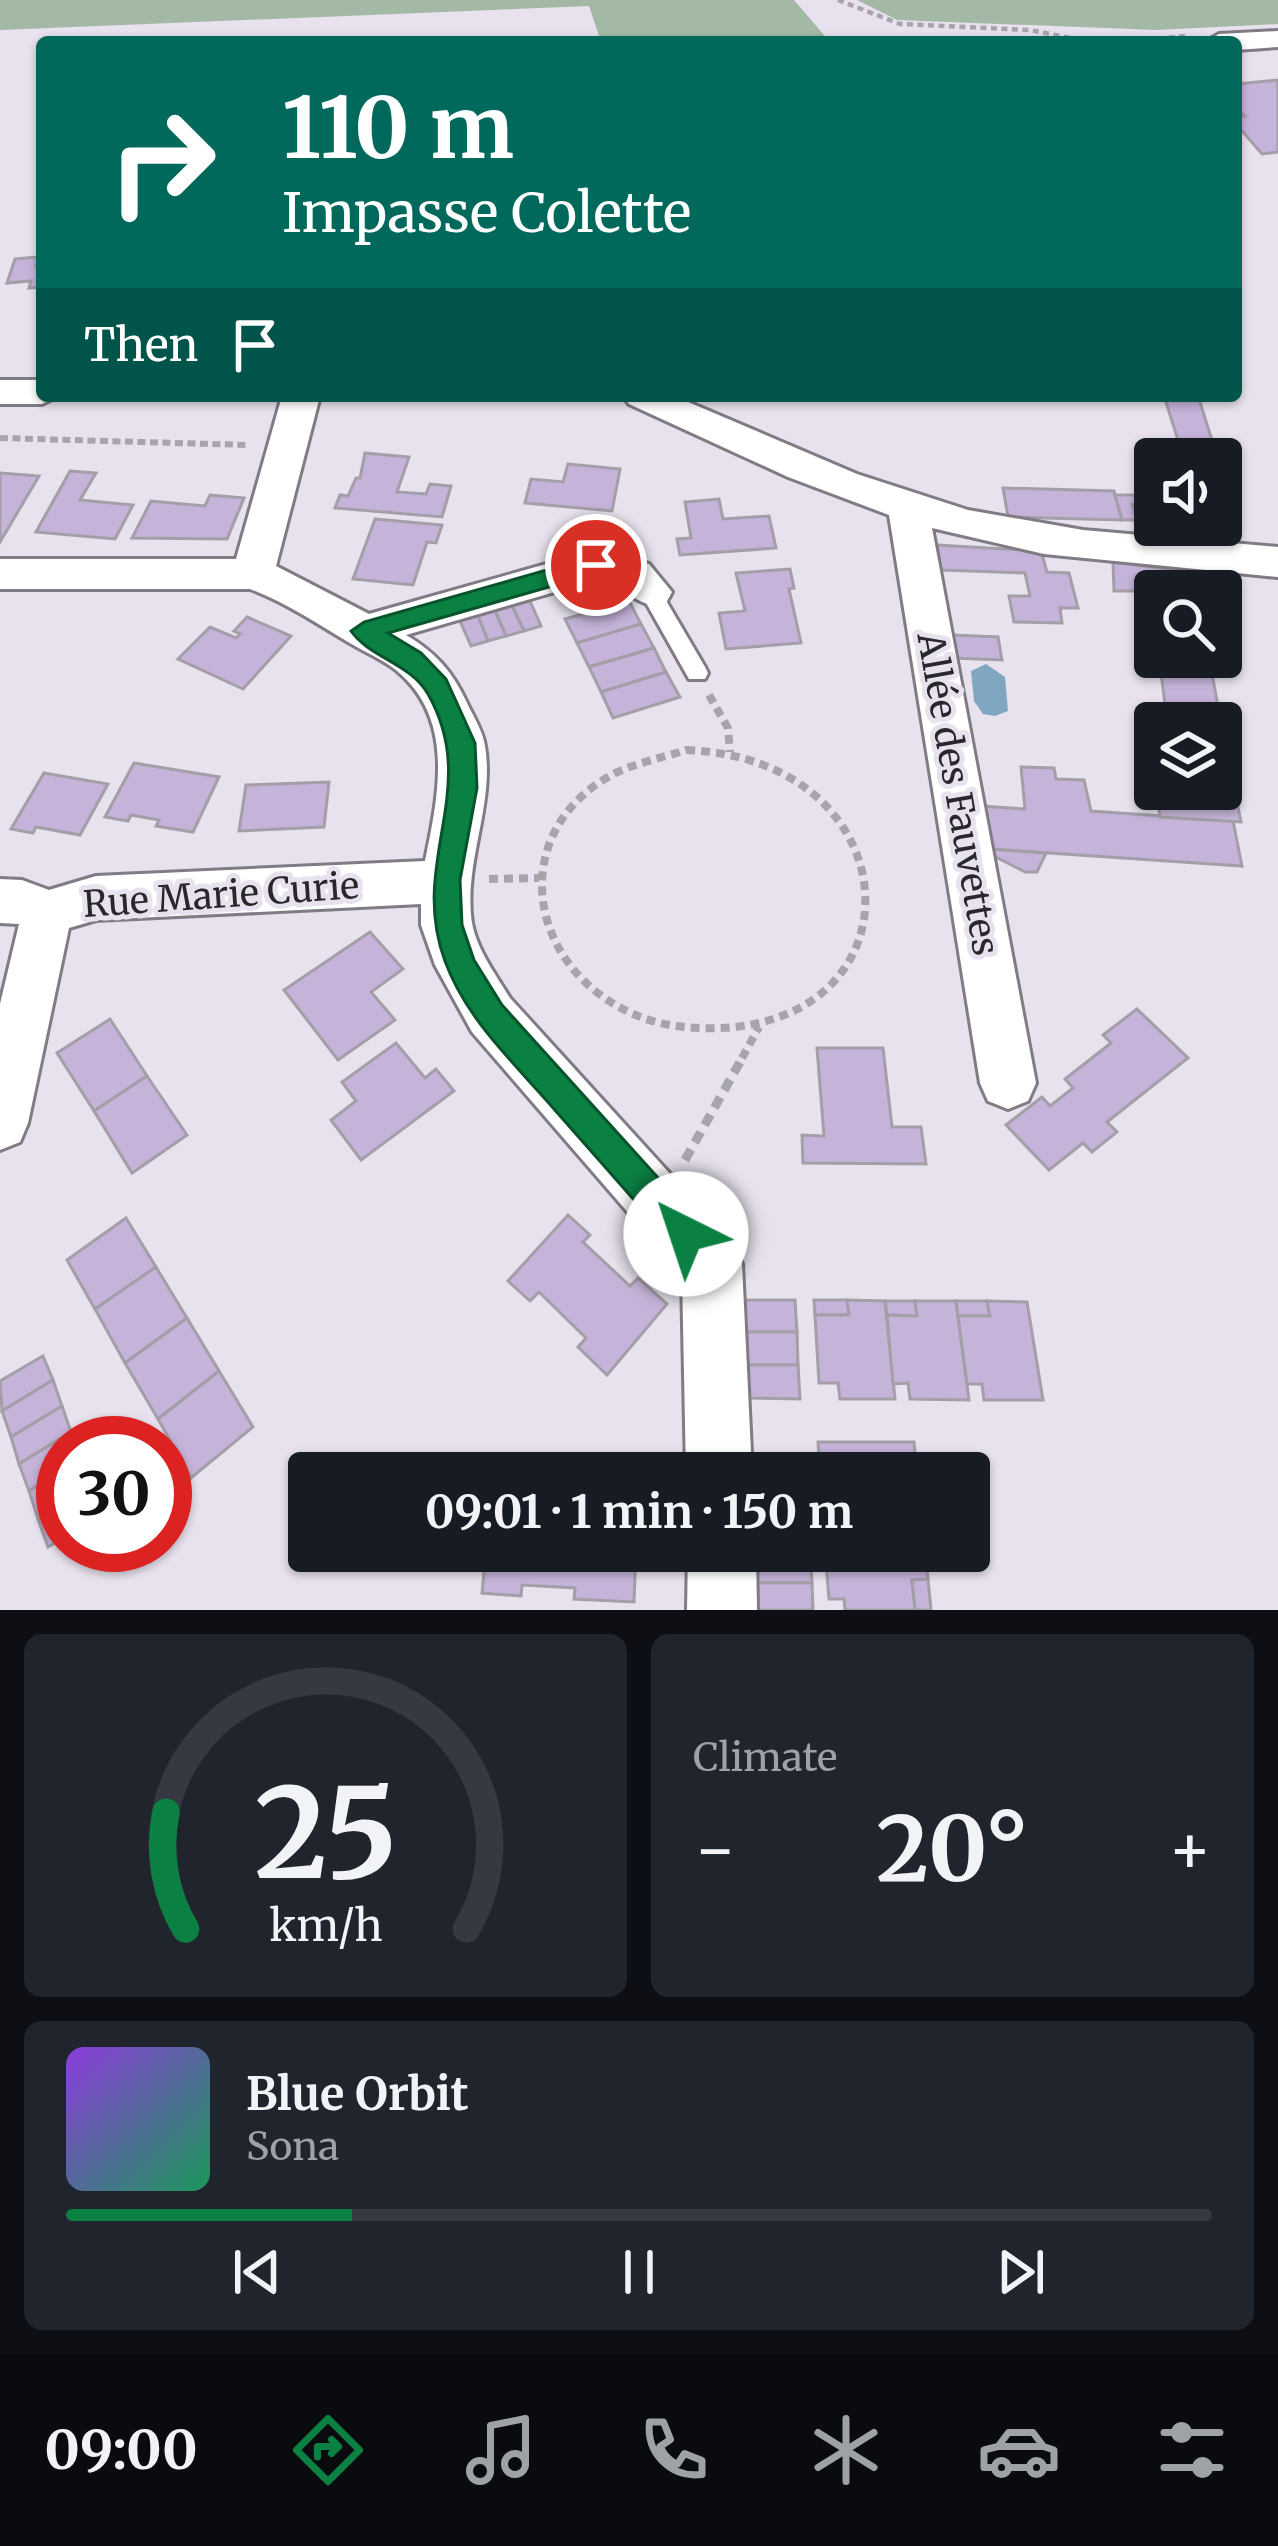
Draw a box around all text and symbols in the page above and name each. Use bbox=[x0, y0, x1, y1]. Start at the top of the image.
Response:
text: 110 m bbox=[282, 75, 514, 181]
icon: right bbox=[84, 84, 240, 240]
text: Impasse Colette bbox=[282, 179, 691, 247]
icon: arrive bbox=[222, 312, 288, 378]
text: Then bbox=[84, 317, 198, 373]
map controls bbox=[1134, 438, 1242, 810]
button: sound bbox=[1134, 438, 1242, 546]
pin bbox=[545, 514, 647, 616]
icon: arrive bbox=[563, 532, 629, 598]
button: search bbox=[1134, 570, 1242, 678]
street label: Allée des Fauvettes bbox=[907, 628, 1009, 959]
button: layers bbox=[1134, 702, 1242, 810]
street label: Rue Marie Curie bbox=[82, 863, 360, 927]
position arrow bbox=[623, 1171, 749, 1297]
speed limit sign: 30 bbox=[36, 1416, 192, 1572]
text: 09:01 · 1 min · 150 m bbox=[425, 1484, 853, 1540]
text: Climate bbox=[693, 1733, 837, 1782]
text: 25 bbox=[254, 1755, 397, 1912]
text: 20° bbox=[876, 1792, 1029, 1906]
text: − bbox=[693, 1808, 737, 1891]
text: + bbox=[1168, 1808, 1212, 1891]
text: km/h bbox=[269, 1898, 382, 1952]
text: Blue Orbit bbox=[246, 2066, 469, 2122]
text: Sona bbox=[246, 2122, 339, 2171]
icon: previous bbox=[224, 2239, 290, 2305]
icon: pause bbox=[606, 2239, 672, 2305]
icon: next bbox=[988, 2239, 1054, 2305]
icon: directions bbox=[286, 2408, 370, 2492]
icon: music bbox=[459, 2408, 543, 2492]
icon: phone bbox=[632, 2408, 716, 2492]
icon: climate bbox=[804, 2408, 888, 2492]
icon: car bbox=[977, 2408, 1061, 2492]
icon: filters bbox=[1150, 2408, 1234, 2492]
text: 09:00 bbox=[44, 2416, 198, 2484]

